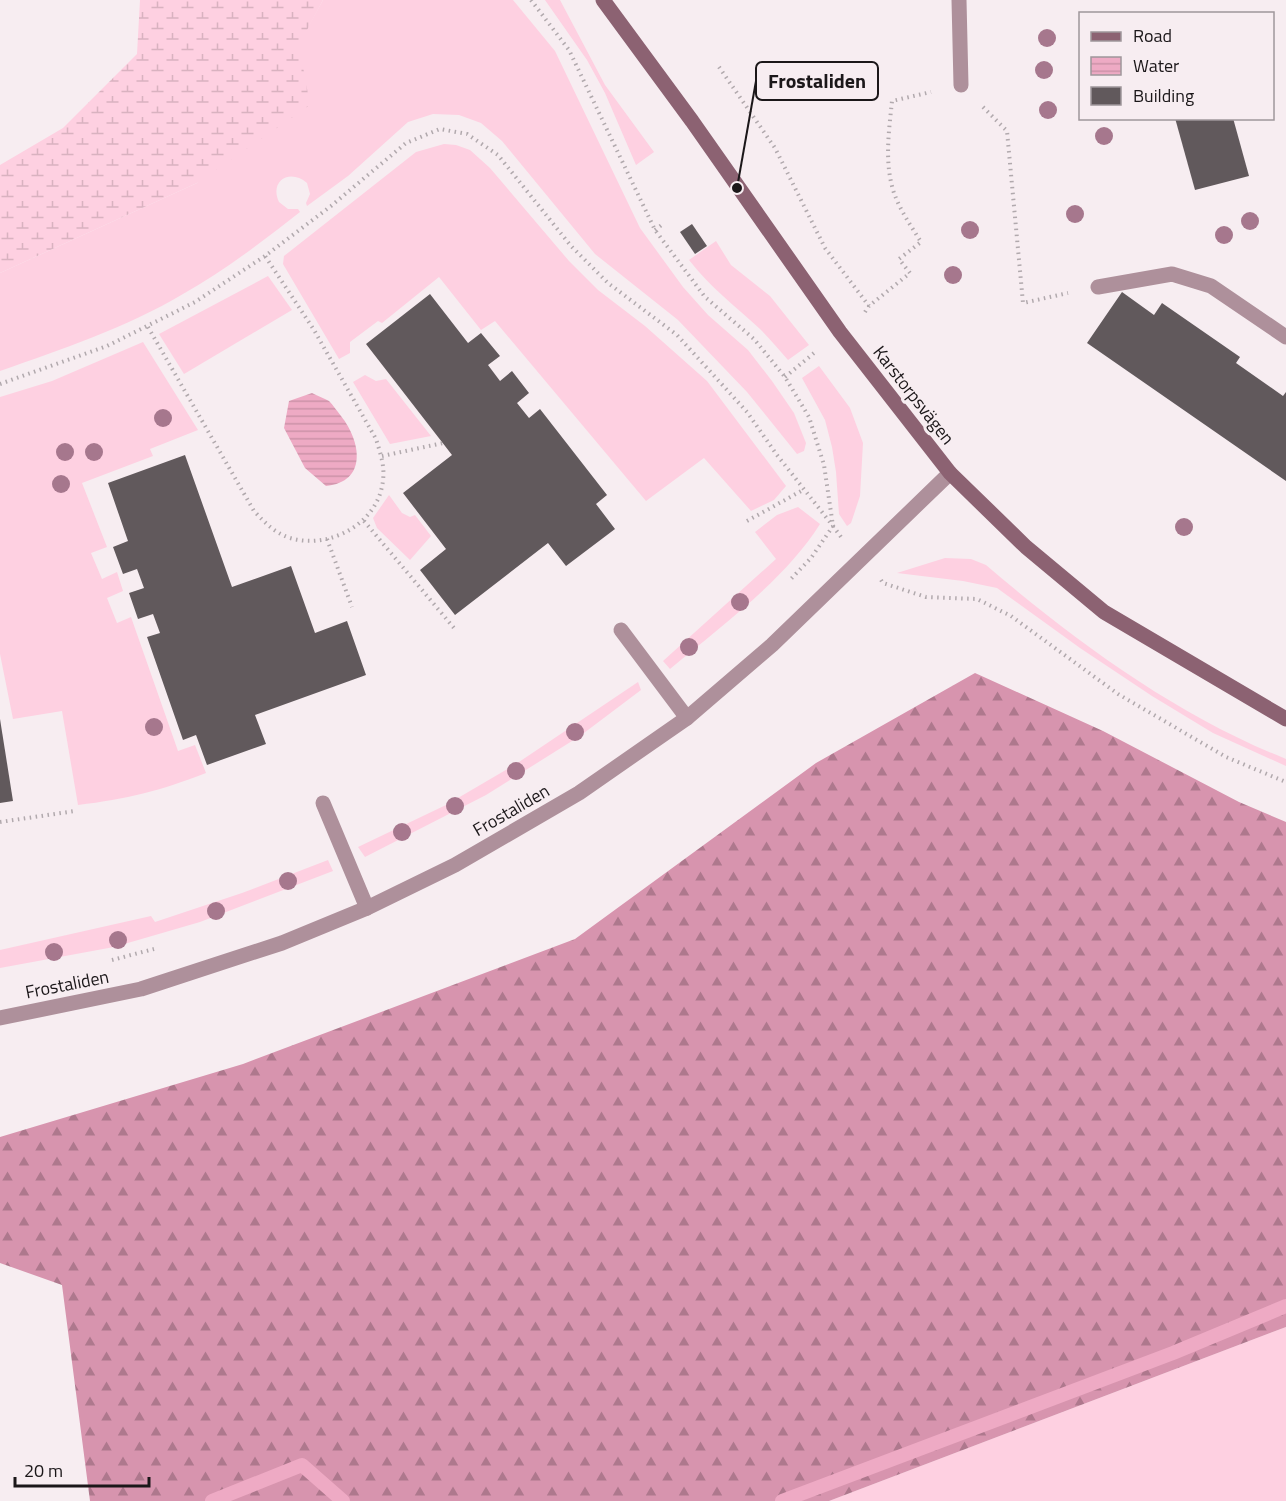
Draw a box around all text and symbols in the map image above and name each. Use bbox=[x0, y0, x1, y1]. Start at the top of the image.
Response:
legend bbox=[1079, 12, 1274, 120]
text: Road bbox=[1133, 22, 1172, 49]
text: Water bbox=[1133, 52, 1179, 79]
callout: Frostaliden bbox=[756, 62, 878, 100]
text: Frostaliden bbox=[768, 65, 866, 96]
text: Building bbox=[1133, 82, 1194, 109]
street label: Karstorpsvägen bbox=[867, 340, 961, 450]
street label: Frostaliden bbox=[468, 777, 554, 843]
street label: Frostaliden bbox=[23, 963, 111, 1005]
scale bar bbox=[15, 1450, 148, 1488]
text: 20 m bbox=[24, 1457, 63, 1484]

